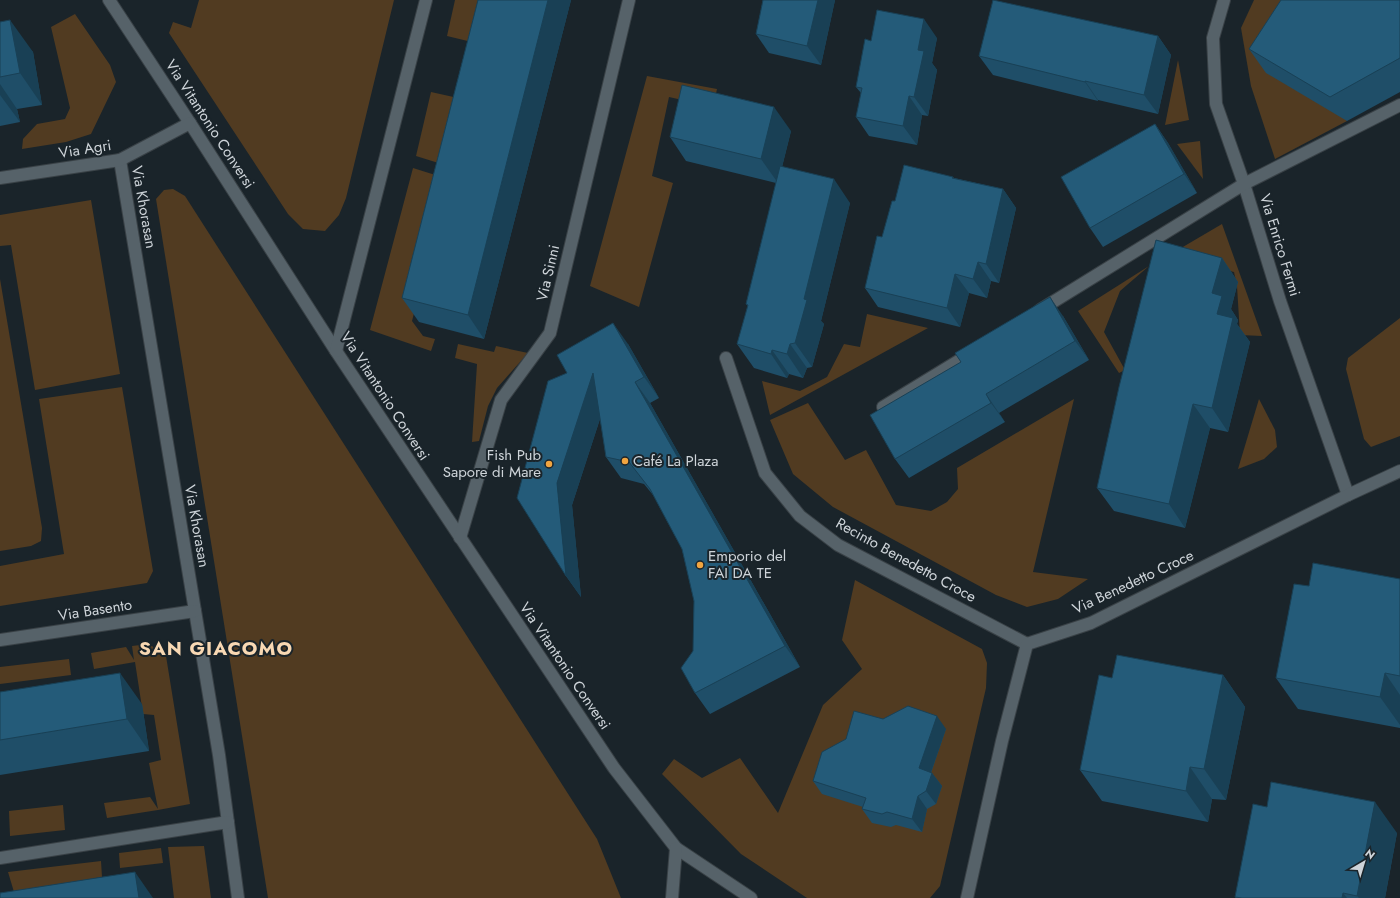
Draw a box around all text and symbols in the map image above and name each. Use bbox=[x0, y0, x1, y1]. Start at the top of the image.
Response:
street label: Via Vitantonio Conversi bbox=[160, 55, 260, 193]
street label: Via Agri bbox=[57, 134, 113, 164]
street label: Via Khorasan bbox=[126, 164, 162, 250]
street label: Via Enrico Fermi bbox=[1254, 191, 1306, 299]
street label: Via Sinni bbox=[531, 243, 565, 303]
street label: Via Vitantonio Conversi bbox=[335, 327, 435, 465]
place label: Fish Pub Sapore di Mare bbox=[443, 444, 541, 483]
place label: Café La Plaza bbox=[633, 450, 718, 472]
marker: Café La Plaza bbox=[620, 456, 630, 466]
marker: Fish Pub Sapore di Mare bbox=[544, 459, 554, 469]
street label: Via Khorasan bbox=[179, 483, 215, 569]
street label: Recinto Benedetto Croce bbox=[832, 512, 980, 608]
street label: Via Benedetto Croce bbox=[1069, 544, 1198, 620]
place label: Emporio del FAI DA TE bbox=[708, 545, 786, 584]
marker: Emporio del FAI DA TE bbox=[695, 560, 705, 570]
street label: Via Basento bbox=[56, 593, 134, 627]
street label: Via Vitantonio Conversi bbox=[514, 598, 616, 734]
district label: SAN GIACOMO bbox=[139, 635, 293, 662]
north arrow bbox=[1344, 842, 1384, 882]
text: N bbox=[1362, 845, 1379, 863]

